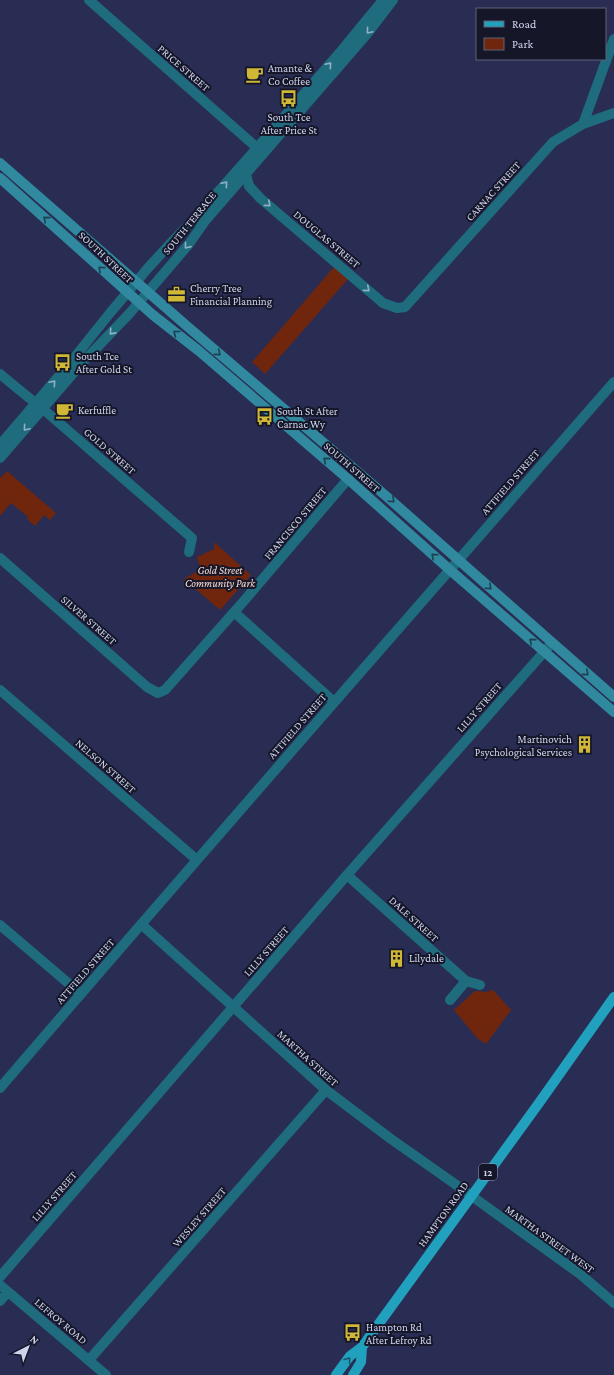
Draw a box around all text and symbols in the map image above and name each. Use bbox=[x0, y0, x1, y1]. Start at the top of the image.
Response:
legend bbox=[476, 8, 606, 60]
text: Road bbox=[512, 17, 537, 31]
one-way arrow bbox=[367, 26, 374, 34]
text: Park bbox=[512, 37, 534, 51]
street label: PRICE STREET bbox=[156, 42, 212, 94]
place label: Amante & Co Coffee bbox=[268, 62, 313, 87]
one-way arrow bbox=[324, 63, 331, 70]
cafe icon: Amante & Co Coffee bbox=[245, 64, 265, 84]
bus stop icon: South Tce After Price St bbox=[279, 89, 299, 109]
place label: South Tce After Price St bbox=[261, 111, 318, 136]
street label: CARNAC STREET bbox=[463, 159, 523, 223]
one-way arrow bbox=[220, 181, 228, 189]
street label: SOUTH TERRACE bbox=[160, 189, 218, 257]
one-way arrow bbox=[263, 200, 270, 207]
street label: DOUGLAS STREET bbox=[291, 208, 363, 270]
one-way arrow bbox=[43, 216, 51, 224]
street label: SOUTH STREET bbox=[76, 229, 136, 285]
one-way arrow bbox=[184, 242, 191, 249]
one-way arrow bbox=[98, 266, 106, 274]
place label: Cherry Tree Financial Planning bbox=[190, 282, 273, 308]
office icon: Cherry Tree Financial Planning bbox=[167, 284, 187, 304]
one-way arrow bbox=[362, 284, 369, 291]
one-way arrow bbox=[110, 327, 117, 334]
one-way arrow bbox=[173, 331, 180, 338]
one-way arrow bbox=[213, 348, 221, 355]
place label: South Tce After Gold St bbox=[76, 350, 132, 375]
bus stop icon: South Tce After Gold St bbox=[53, 352, 73, 372]
one-way arrow bbox=[48, 381, 55, 388]
cafe icon: Kerfuffle bbox=[55, 400, 75, 420]
place label: Kerfuffle bbox=[78, 404, 116, 416]
place label: South St After Carnac Wy bbox=[277, 405, 338, 431]
bus stop icon: South St After Carnac Wy bbox=[254, 407, 274, 427]
one-way arrow bbox=[23, 424, 30, 431]
street label: GOLD STREET bbox=[82, 425, 138, 477]
street label: SOUTH STREET bbox=[322, 440, 382, 495]
street label: ATTFIELD STREET bbox=[478, 447, 542, 517]
one-way arrow bbox=[323, 458, 330, 465]
street label: FRANCISCO STREET bbox=[261, 484, 329, 562]
one-way arrow bbox=[387, 496, 394, 503]
one-way arrow bbox=[431, 553, 439, 560]
park label: Gold Street Community Park bbox=[185, 564, 256, 590]
one-way arrow bbox=[484, 582, 492, 589]
street label: SILVER STREET bbox=[59, 593, 119, 647]
one-way arrow bbox=[529, 639, 536, 646]
one-way arrow bbox=[582, 668, 589, 675]
street label: LILLY STREET bbox=[454, 680, 504, 734]
street label: ATTFIELD STREET bbox=[265, 691, 329, 761]
place label: Martinovich Psychological Services bbox=[475, 733, 572, 759]
building icon: Martinovich Psychological Services bbox=[575, 735, 595, 755]
street label: NELSON STREET bbox=[74, 737, 138, 795]
street label: DALE STREET bbox=[387, 894, 441, 944]
street label: LILLY STREET bbox=[241, 924, 291, 978]
street label: ATTFIELD STREET bbox=[53, 936, 117, 1006]
building icon: Lilydale bbox=[386, 948, 406, 968]
place label: Lilydale bbox=[409, 952, 444, 965]
street label: MARTHA STREET bbox=[275, 1028, 341, 1089]
road number: 12 bbox=[479, 1164, 497, 1180]
street label: LILLY STREET bbox=[29, 1169, 79, 1223]
street label: HAMPTON ROAD bbox=[415, 1179, 471, 1249]
street label: WESLEY STREET bbox=[170, 1185, 228, 1249]
street label: MARTHA STREET WEST bbox=[503, 1203, 597, 1275]
street label: LEFROY ROAD bbox=[32, 1296, 90, 1346]
place label: Hampton Rd After Lefroy Rd bbox=[366, 1321, 432, 1347]
bus stop icon: Hampton Rd After Lefroy Rd bbox=[343, 1323, 363, 1343]
north arrow bbox=[8, 1327, 48, 1367]
text: N bbox=[28, 1333, 42, 1347]
one-way arrow bbox=[343, 1357, 350, 1364]

